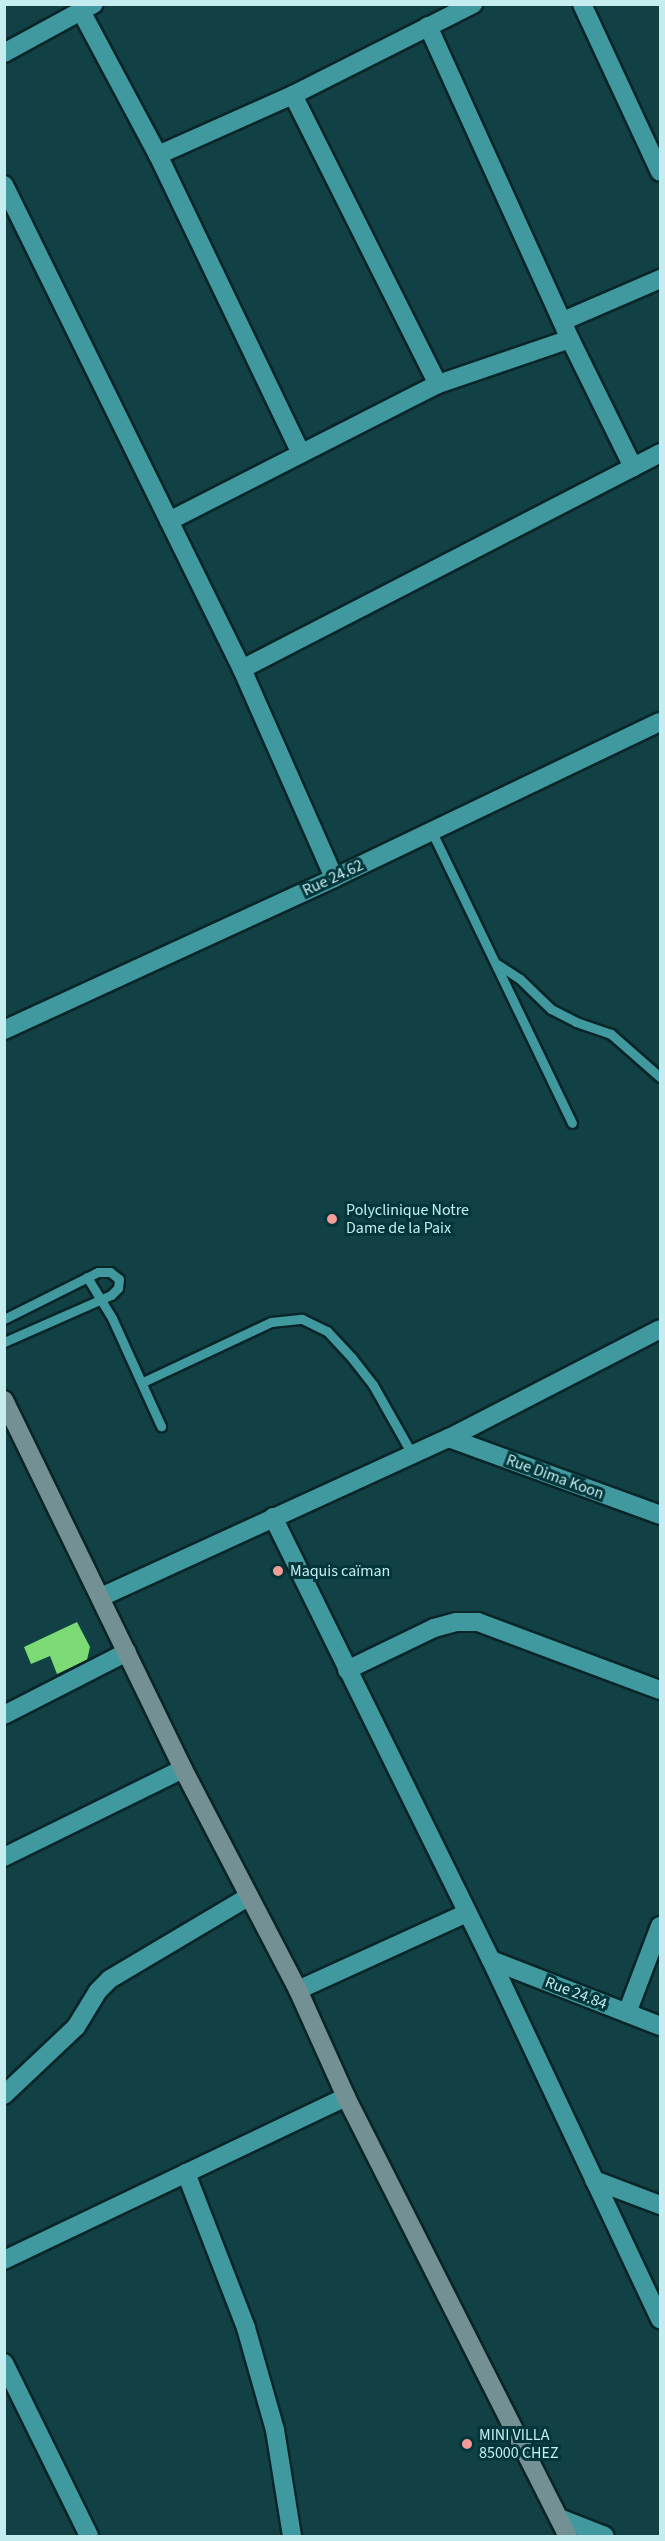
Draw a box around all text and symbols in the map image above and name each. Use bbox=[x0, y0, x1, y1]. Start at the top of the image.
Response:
street label: Rue 24.62 bbox=[300, 856, 366, 900]
place label: Polyclinique Notre Dame de la Paix bbox=[346, 1200, 469, 1238]
marker: Polyclinique Notre Dame de la Paix bbox=[323, 1210, 341, 1228]
street label: Rue Dima Koon bbox=[504, 1450, 606, 1504]
place label: Maquis caïman bbox=[290, 1561, 390, 1581]
marker: Maquis caïman bbox=[271, 1564, 285, 1578]
street label: Rue 24.84 bbox=[542, 1972, 610, 2014]
place label: MINI VILLA 85000 CHEZ bbox=[479, 2425, 559, 2463]
marker: MINI VILLA 85000 CHEZ bbox=[460, 2437, 474, 2451]

